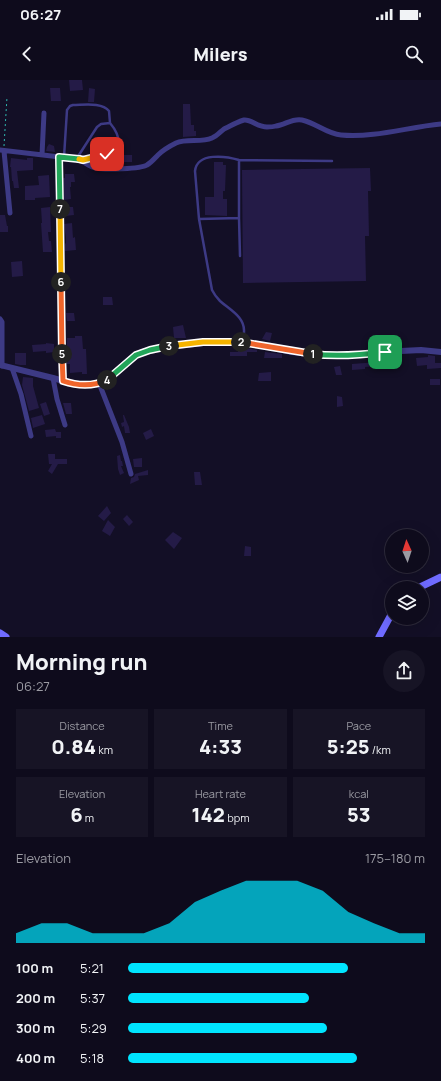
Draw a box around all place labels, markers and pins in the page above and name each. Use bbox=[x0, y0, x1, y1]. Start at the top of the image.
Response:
pin bbox=[90, 137, 124, 171]
pin: 7 bbox=[50, 199, 70, 219]
pin: 6 bbox=[51, 272, 71, 292]
pin: 2 bbox=[231, 332, 251, 352]
pin bbox=[368, 335, 402, 369]
pin: 3 bbox=[159, 336, 179, 356]
pin: 5 bbox=[52, 344, 72, 364]
pin: 1 bbox=[303, 344, 323, 364]
pin: 4 bbox=[97, 370, 117, 390]

